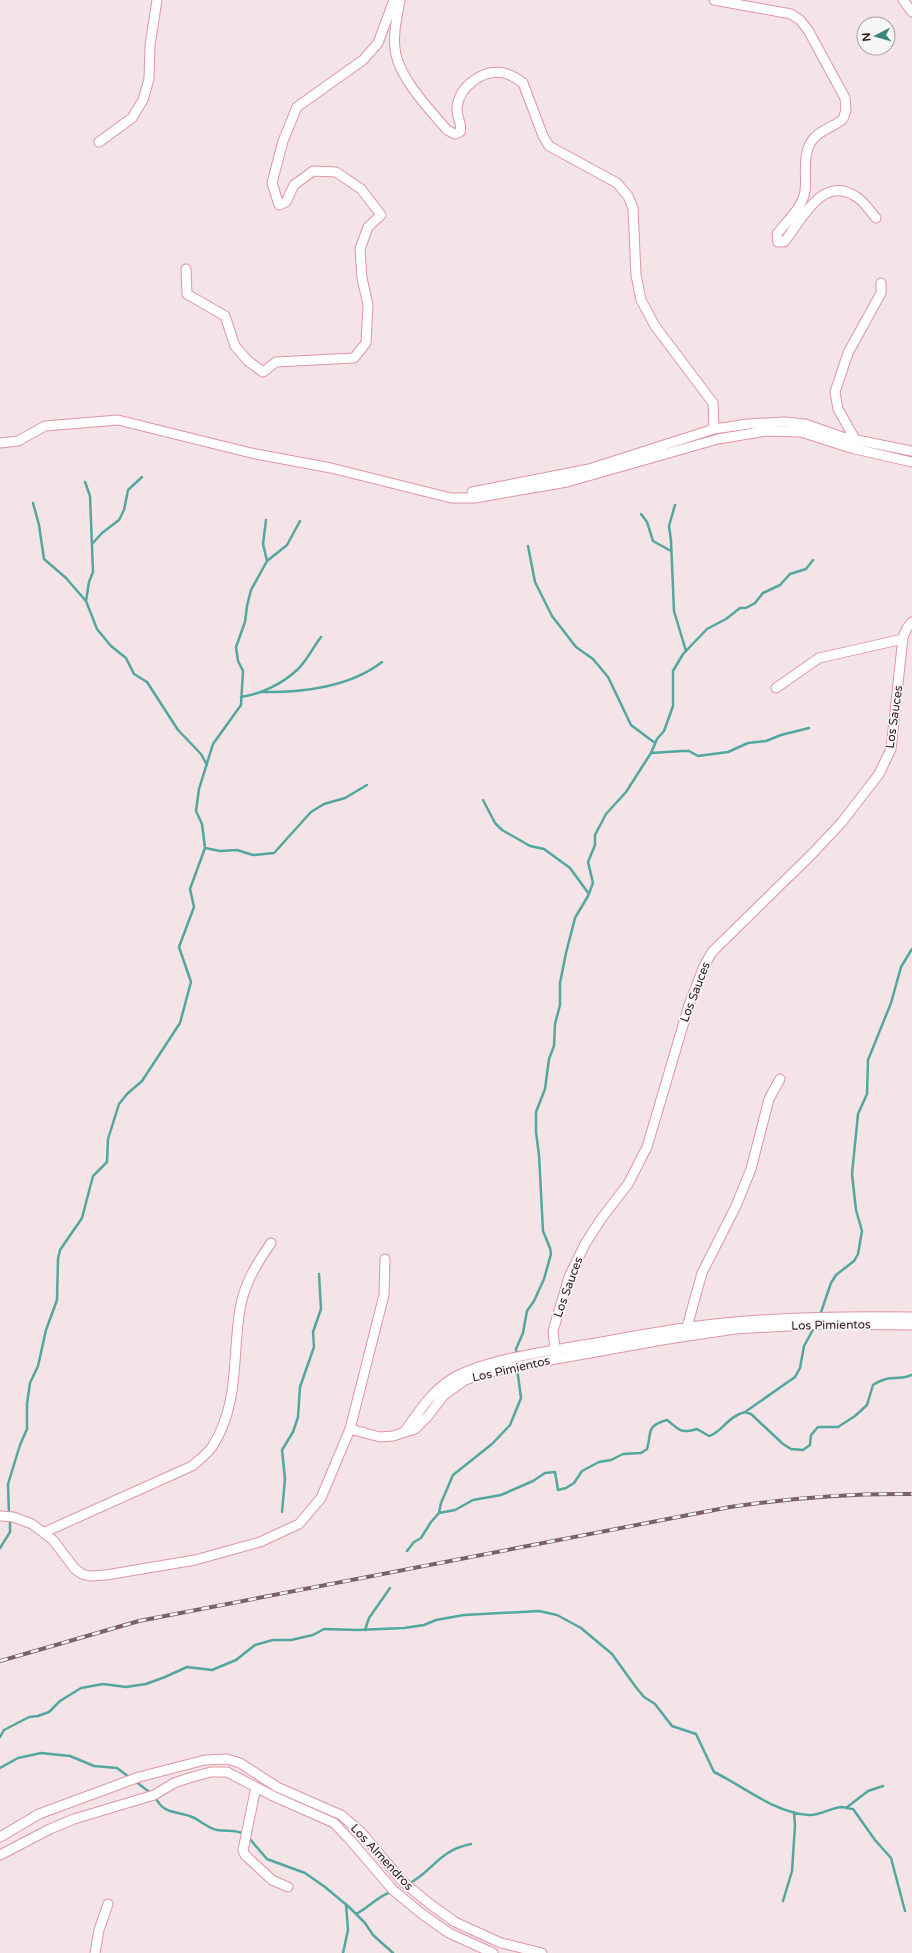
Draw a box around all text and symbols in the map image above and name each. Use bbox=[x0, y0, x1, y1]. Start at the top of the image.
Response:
north arrow bbox=[856, 16, 896, 56]
text: N bbox=[860, 32, 873, 42]
street label: Los Sauces bbox=[883, 684, 905, 749]
street label: Los Sauces bbox=[677, 960, 713, 1024]
street label: Los Sauces bbox=[551, 1255, 585, 1319]
street label: Los Pimientos bbox=[791, 1317, 871, 1333]
street label: Los Pimientos bbox=[471, 1353, 552, 1385]
street label: Los Almendros bbox=[348, 1821, 416, 1893]

